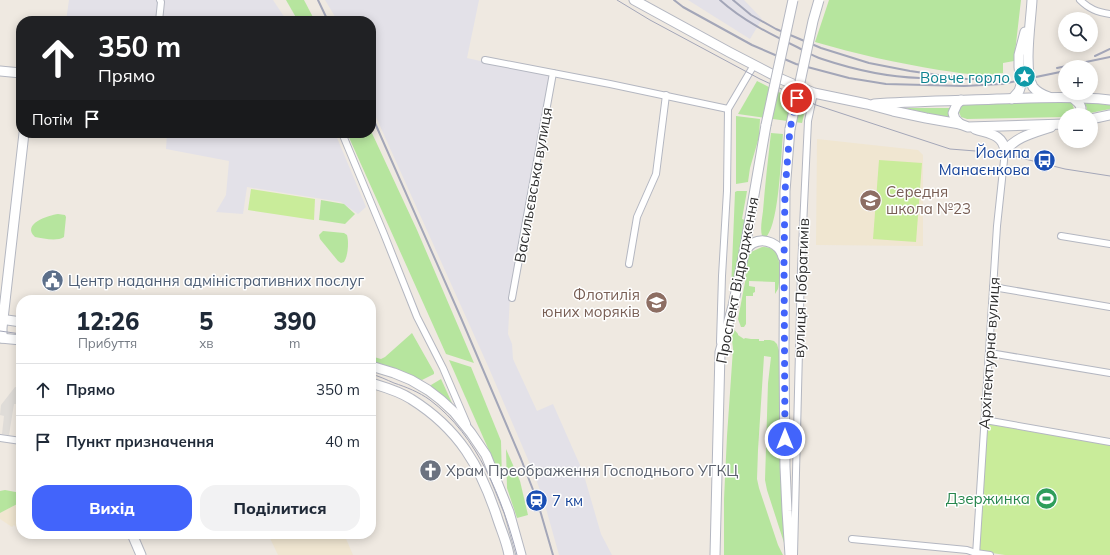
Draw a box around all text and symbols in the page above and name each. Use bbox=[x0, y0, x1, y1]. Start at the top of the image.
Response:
map controls bbox=[1058, 12, 1098, 148]
button: search bbox=[1058, 12, 1098, 52]
text: 350 m bbox=[98, 29, 181, 64]
icon: ahead bbox=[32, 32, 84, 84]
button: + bbox=[1058, 60, 1098, 100]
text: Прямо bbox=[98, 64, 155, 87]
place icon: Вовче горло bbox=[1012, 64, 1038, 90]
place label: Вовче горло bbox=[920, 68, 1010, 87]
pin bbox=[780, 81, 814, 115]
icon: arrive bbox=[786, 87, 808, 109]
street label: Васильєвська вулиця bbox=[510, 106, 556, 264]
icon: arrive bbox=[81, 108, 103, 130]
button: − bbox=[1058, 108, 1098, 148]
text: Потім bbox=[32, 110, 73, 129]
place label: Йосипа Манаєнкова bbox=[939, 143, 1030, 179]
bus stop icon: Йосипа Манаєнкова bbox=[1032, 148, 1058, 174]
place label: Середня школа №23 bbox=[886, 182, 971, 218]
school or university icon: Середня школа №23 bbox=[857, 187, 883, 213]
street label: Проспект Відродження bbox=[711, 195, 763, 365]
street label: вулиця Побратимів bbox=[789, 218, 813, 358]
public building icon: Центр надання адміністративних послуг bbox=[39, 267, 65, 293]
place label: Центр надання адміністративних послуг bbox=[68, 271, 364, 290]
street label: Архітектурна вулиця bbox=[974, 276, 1004, 430]
place label: Флотилія юних моряків bbox=[542, 285, 640, 321]
school or university icon: Флотилія юних моряків bbox=[643, 290, 669, 316]
text: 12:26 bbox=[76, 306, 139, 336]
text: 5 bbox=[199, 306, 214, 336]
text: 390 bbox=[273, 306, 316, 336]
text: Прибуття bbox=[78, 335, 137, 351]
text: хв bbox=[199, 335, 213, 351]
text: m bbox=[289, 335, 300, 351]
icon: ahead bbox=[32, 379, 54, 401]
text: Прямо bbox=[66, 380, 115, 399]
text: 350 m bbox=[316, 380, 360, 399]
position arrow bbox=[764, 418, 806, 460]
icon: arrive bbox=[32, 431, 54, 453]
text: Пункт призначення bbox=[66, 432, 214, 451]
text: 40 m bbox=[325, 432, 360, 451]
church icon: Храм Преображення Господнього УГКЦ bbox=[418, 457, 444, 483]
place label: Храм Преображення Господнього УГКЦ bbox=[446, 461, 738, 480]
button: Вихід bbox=[32, 485, 192, 531]
button: Поділитися bbox=[200, 485, 360, 531]
sports icon: Дзержинка bbox=[1033, 485, 1059, 511]
station icon: 7 км bbox=[524, 487, 550, 513]
place label: Дзержинка bbox=[946, 489, 1030, 508]
place label: 7 км bbox=[552, 491, 583, 510]

